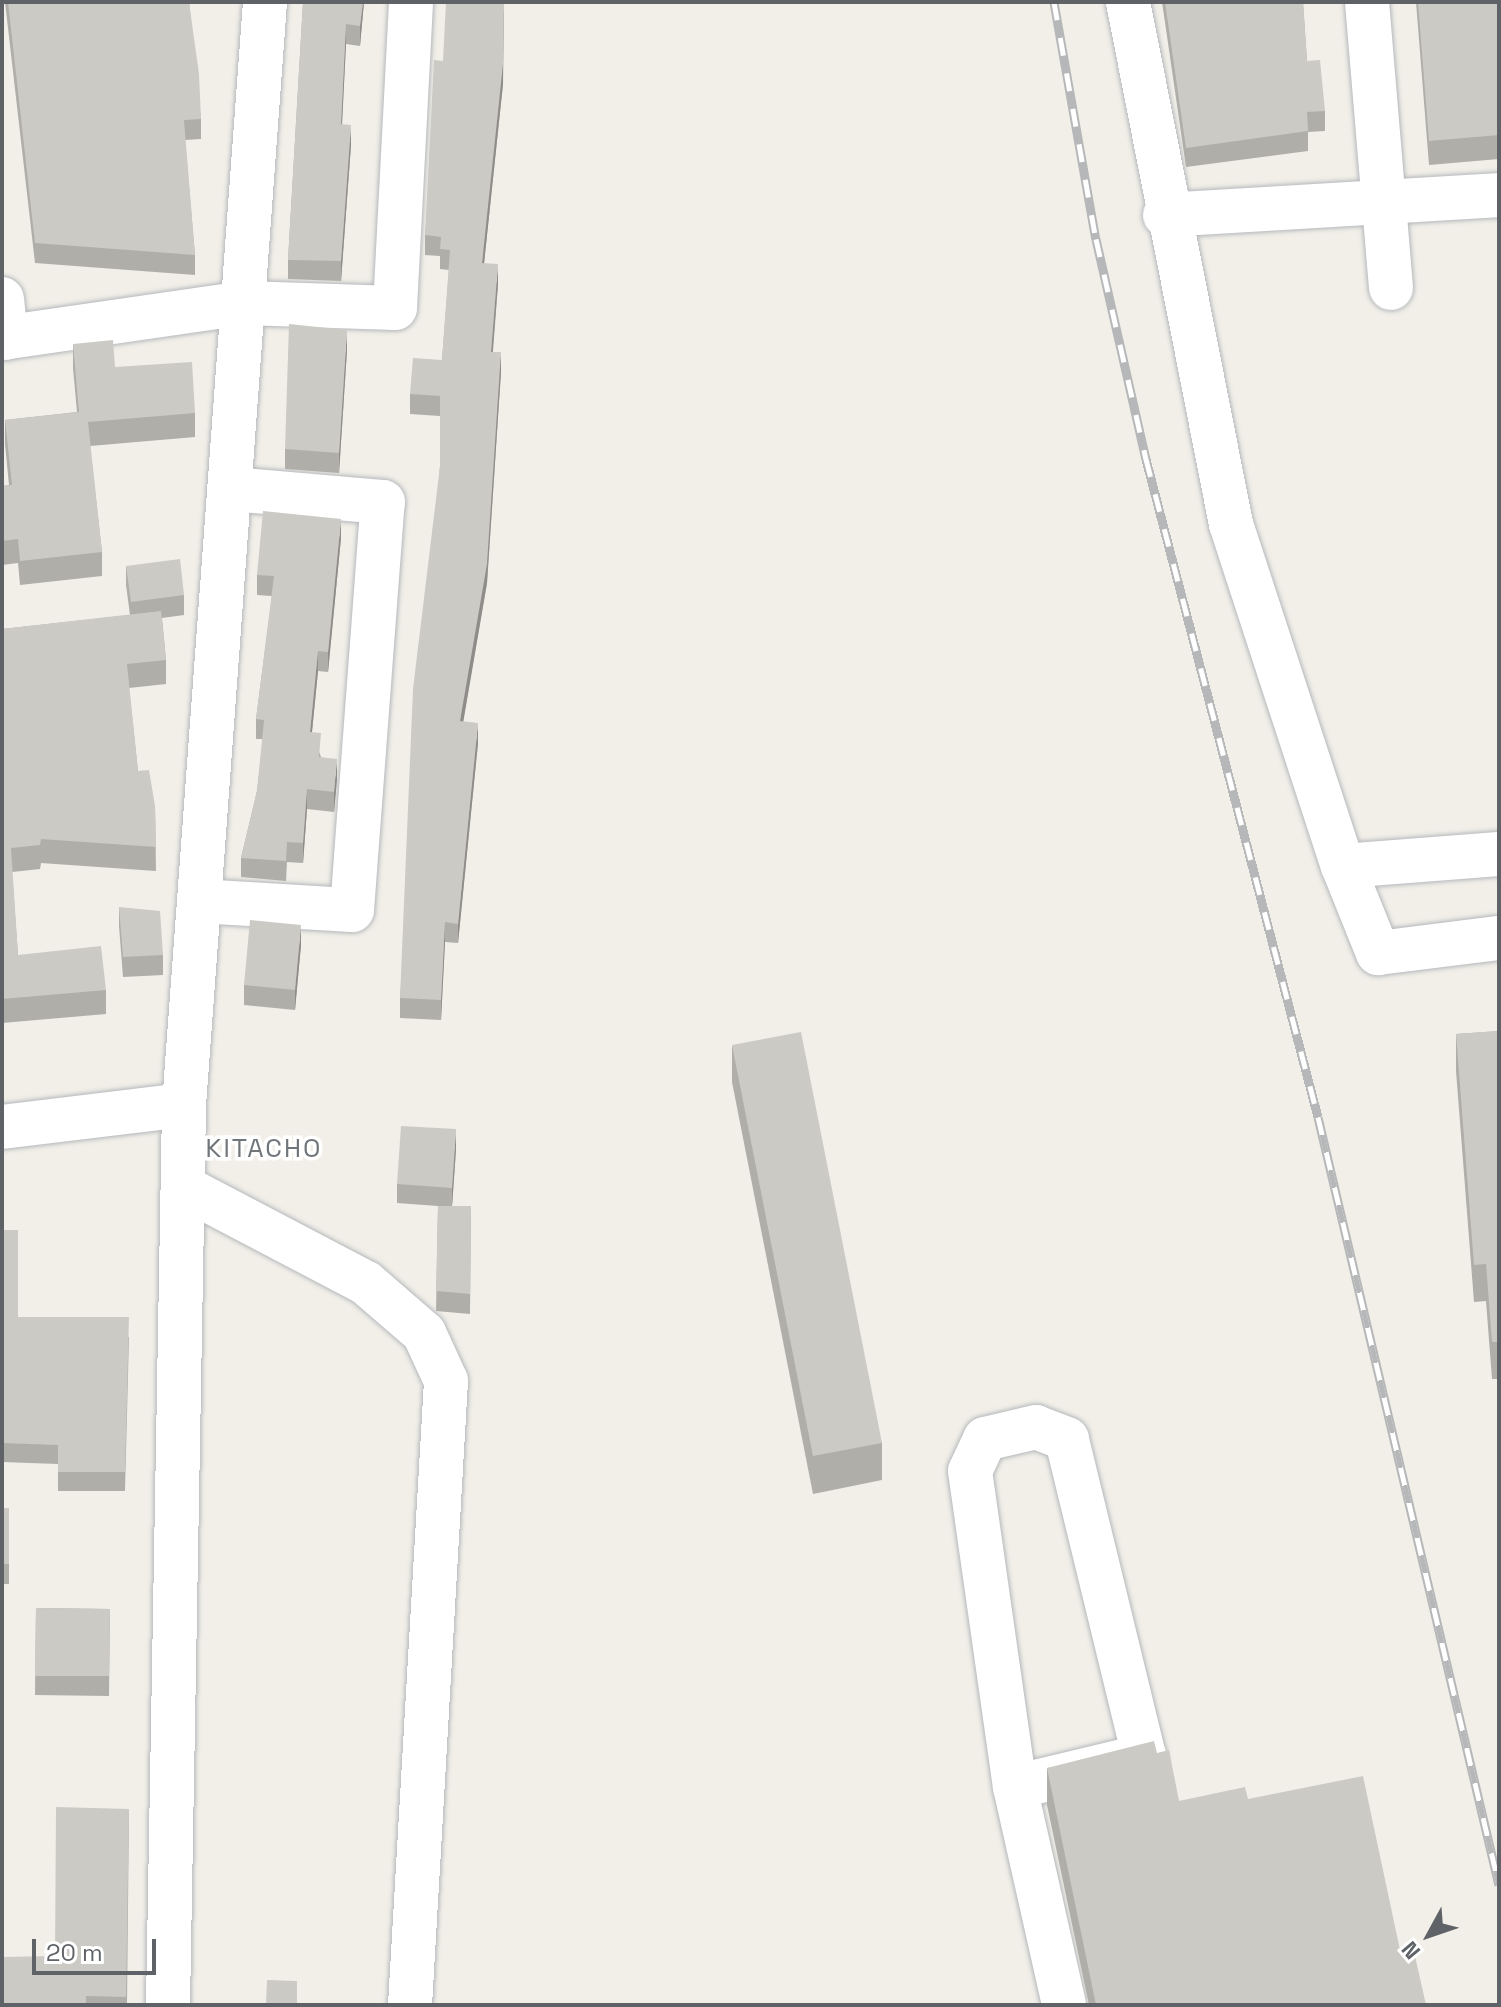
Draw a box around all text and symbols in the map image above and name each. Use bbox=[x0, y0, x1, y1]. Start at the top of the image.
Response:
district label: KITACHO bbox=[206, 1133, 322, 1165]
north arrow bbox=[1389, 1895, 1469, 1975]
scale bar bbox=[36, 1923, 160, 1973]
text: N bbox=[1395, 1936, 1426, 1965]
text: 20 m bbox=[46, 1937, 103, 1968]

